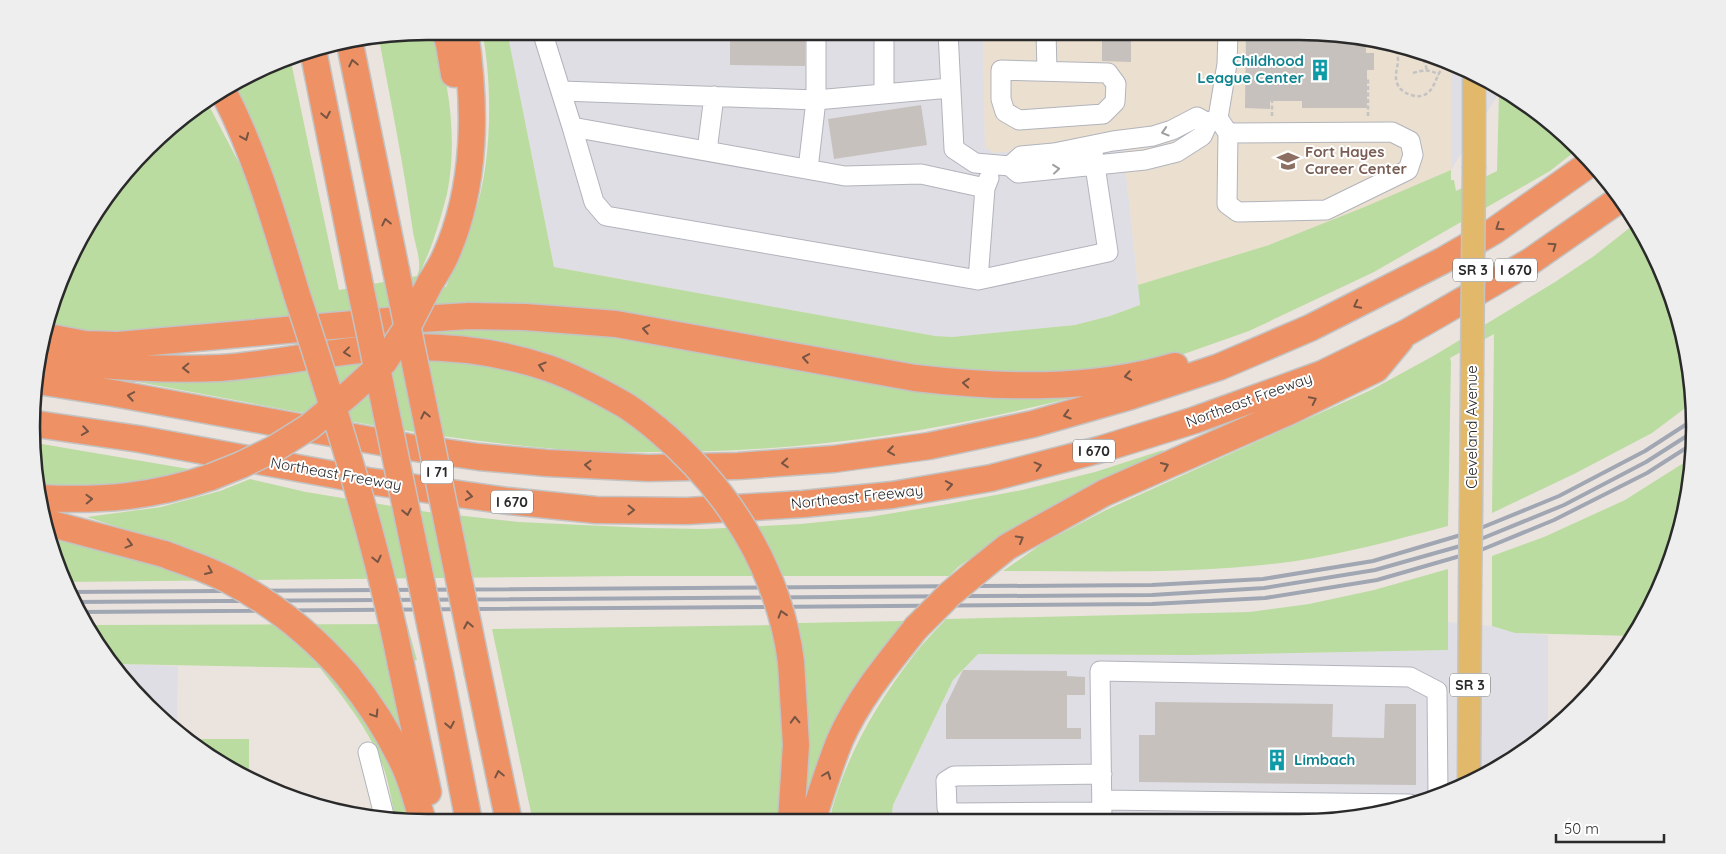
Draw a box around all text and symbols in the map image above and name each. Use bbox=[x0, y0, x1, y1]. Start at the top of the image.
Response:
place label: Childhood League Center bbox=[1197, 51, 1304, 87]
building icon: Childhood League Center bbox=[1307, 57, 1333, 83]
one-way arrow bbox=[349, 58, 359, 67]
one-way arrow bbox=[320, 111, 331, 119]
one-way arrow bbox=[1161, 127, 1169, 137]
one-way arrow bbox=[239, 132, 249, 141]
place label: Fort Hayes Career Center bbox=[1305, 142, 1408, 178]
school or university icon: Fort Hayes Career Center bbox=[1275, 148, 1301, 174]
one-way arrow bbox=[1053, 164, 1061, 175]
one-way arrow bbox=[382, 218, 392, 226]
one-way arrow bbox=[1496, 221, 1505, 230]
one-way arrow bbox=[1547, 243, 1557, 252]
road number: SR 3 bbox=[1453, 258, 1493, 282]
road number: I 670 bbox=[1495, 258, 1537, 282]
one-way arrow bbox=[1353, 299, 1362, 309]
one-way arrow bbox=[641, 325, 650, 335]
one-way arrow bbox=[343, 346, 351, 356]
one-way arrow bbox=[801, 353, 810, 363]
one-way arrow bbox=[539, 362, 547, 372]
one-way arrow bbox=[181, 363, 189, 374]
street label: Cleveland Avenue bbox=[1462, 365, 1481, 489]
street label: Northeast Freeway bbox=[1183, 368, 1315, 431]
one-way arrow bbox=[1124, 370, 1132, 380]
one-way arrow bbox=[962, 378, 970, 389]
one-way arrow bbox=[127, 391, 136, 401]
one-way arrow bbox=[1308, 395, 1317, 406]
one-way arrow bbox=[1063, 409, 1072, 419]
one-way arrow bbox=[421, 410, 431, 419]
one-way arrow bbox=[81, 425, 89, 436]
road number: I 670 bbox=[1073, 440, 1115, 462]
one-way arrow bbox=[887, 445, 895, 456]
street label: Northeast Freeway bbox=[269, 453, 403, 494]
one-way arrow bbox=[781, 457, 789, 468]
one-way arrow bbox=[584, 459, 592, 470]
road number: I 71 bbox=[421, 461, 453, 484]
one-way arrow bbox=[1033, 461, 1042, 472]
one-way arrow bbox=[1160, 461, 1169, 472]
street label: Northeast Freeway bbox=[790, 480, 924, 513]
one-way arrow bbox=[945, 481, 954, 491]
one-way arrow bbox=[465, 490, 474, 500]
road number: I 670 bbox=[491, 491, 533, 514]
one-way arrow bbox=[85, 493, 93, 504]
one-way arrow bbox=[627, 505, 635, 516]
one-way arrow bbox=[401, 508, 412, 516]
one-way arrow bbox=[1015, 536, 1024, 546]
one-way arrow bbox=[124, 539, 132, 549]
one-way arrow bbox=[371, 555, 381, 564]
one-way arrow bbox=[204, 565, 213, 576]
one-way arrow bbox=[777, 611, 787, 619]
one-way arrow bbox=[464, 621, 474, 630]
road number: SR 3 bbox=[1450, 674, 1490, 696]
one-way arrow bbox=[369, 709, 379, 718]
one-way arrow bbox=[790, 716, 800, 724]
one-way arrow bbox=[445, 720, 455, 729]
building icon: Limbach bbox=[1264, 747, 1290, 773]
place label: Limbach bbox=[1294, 750, 1355, 769]
one-way arrow bbox=[495, 769, 505, 778]
one-way arrow bbox=[821, 771, 831, 779]
scale bar bbox=[1556, 812, 1664, 844]
text: 50 m bbox=[1564, 819, 1599, 838]

